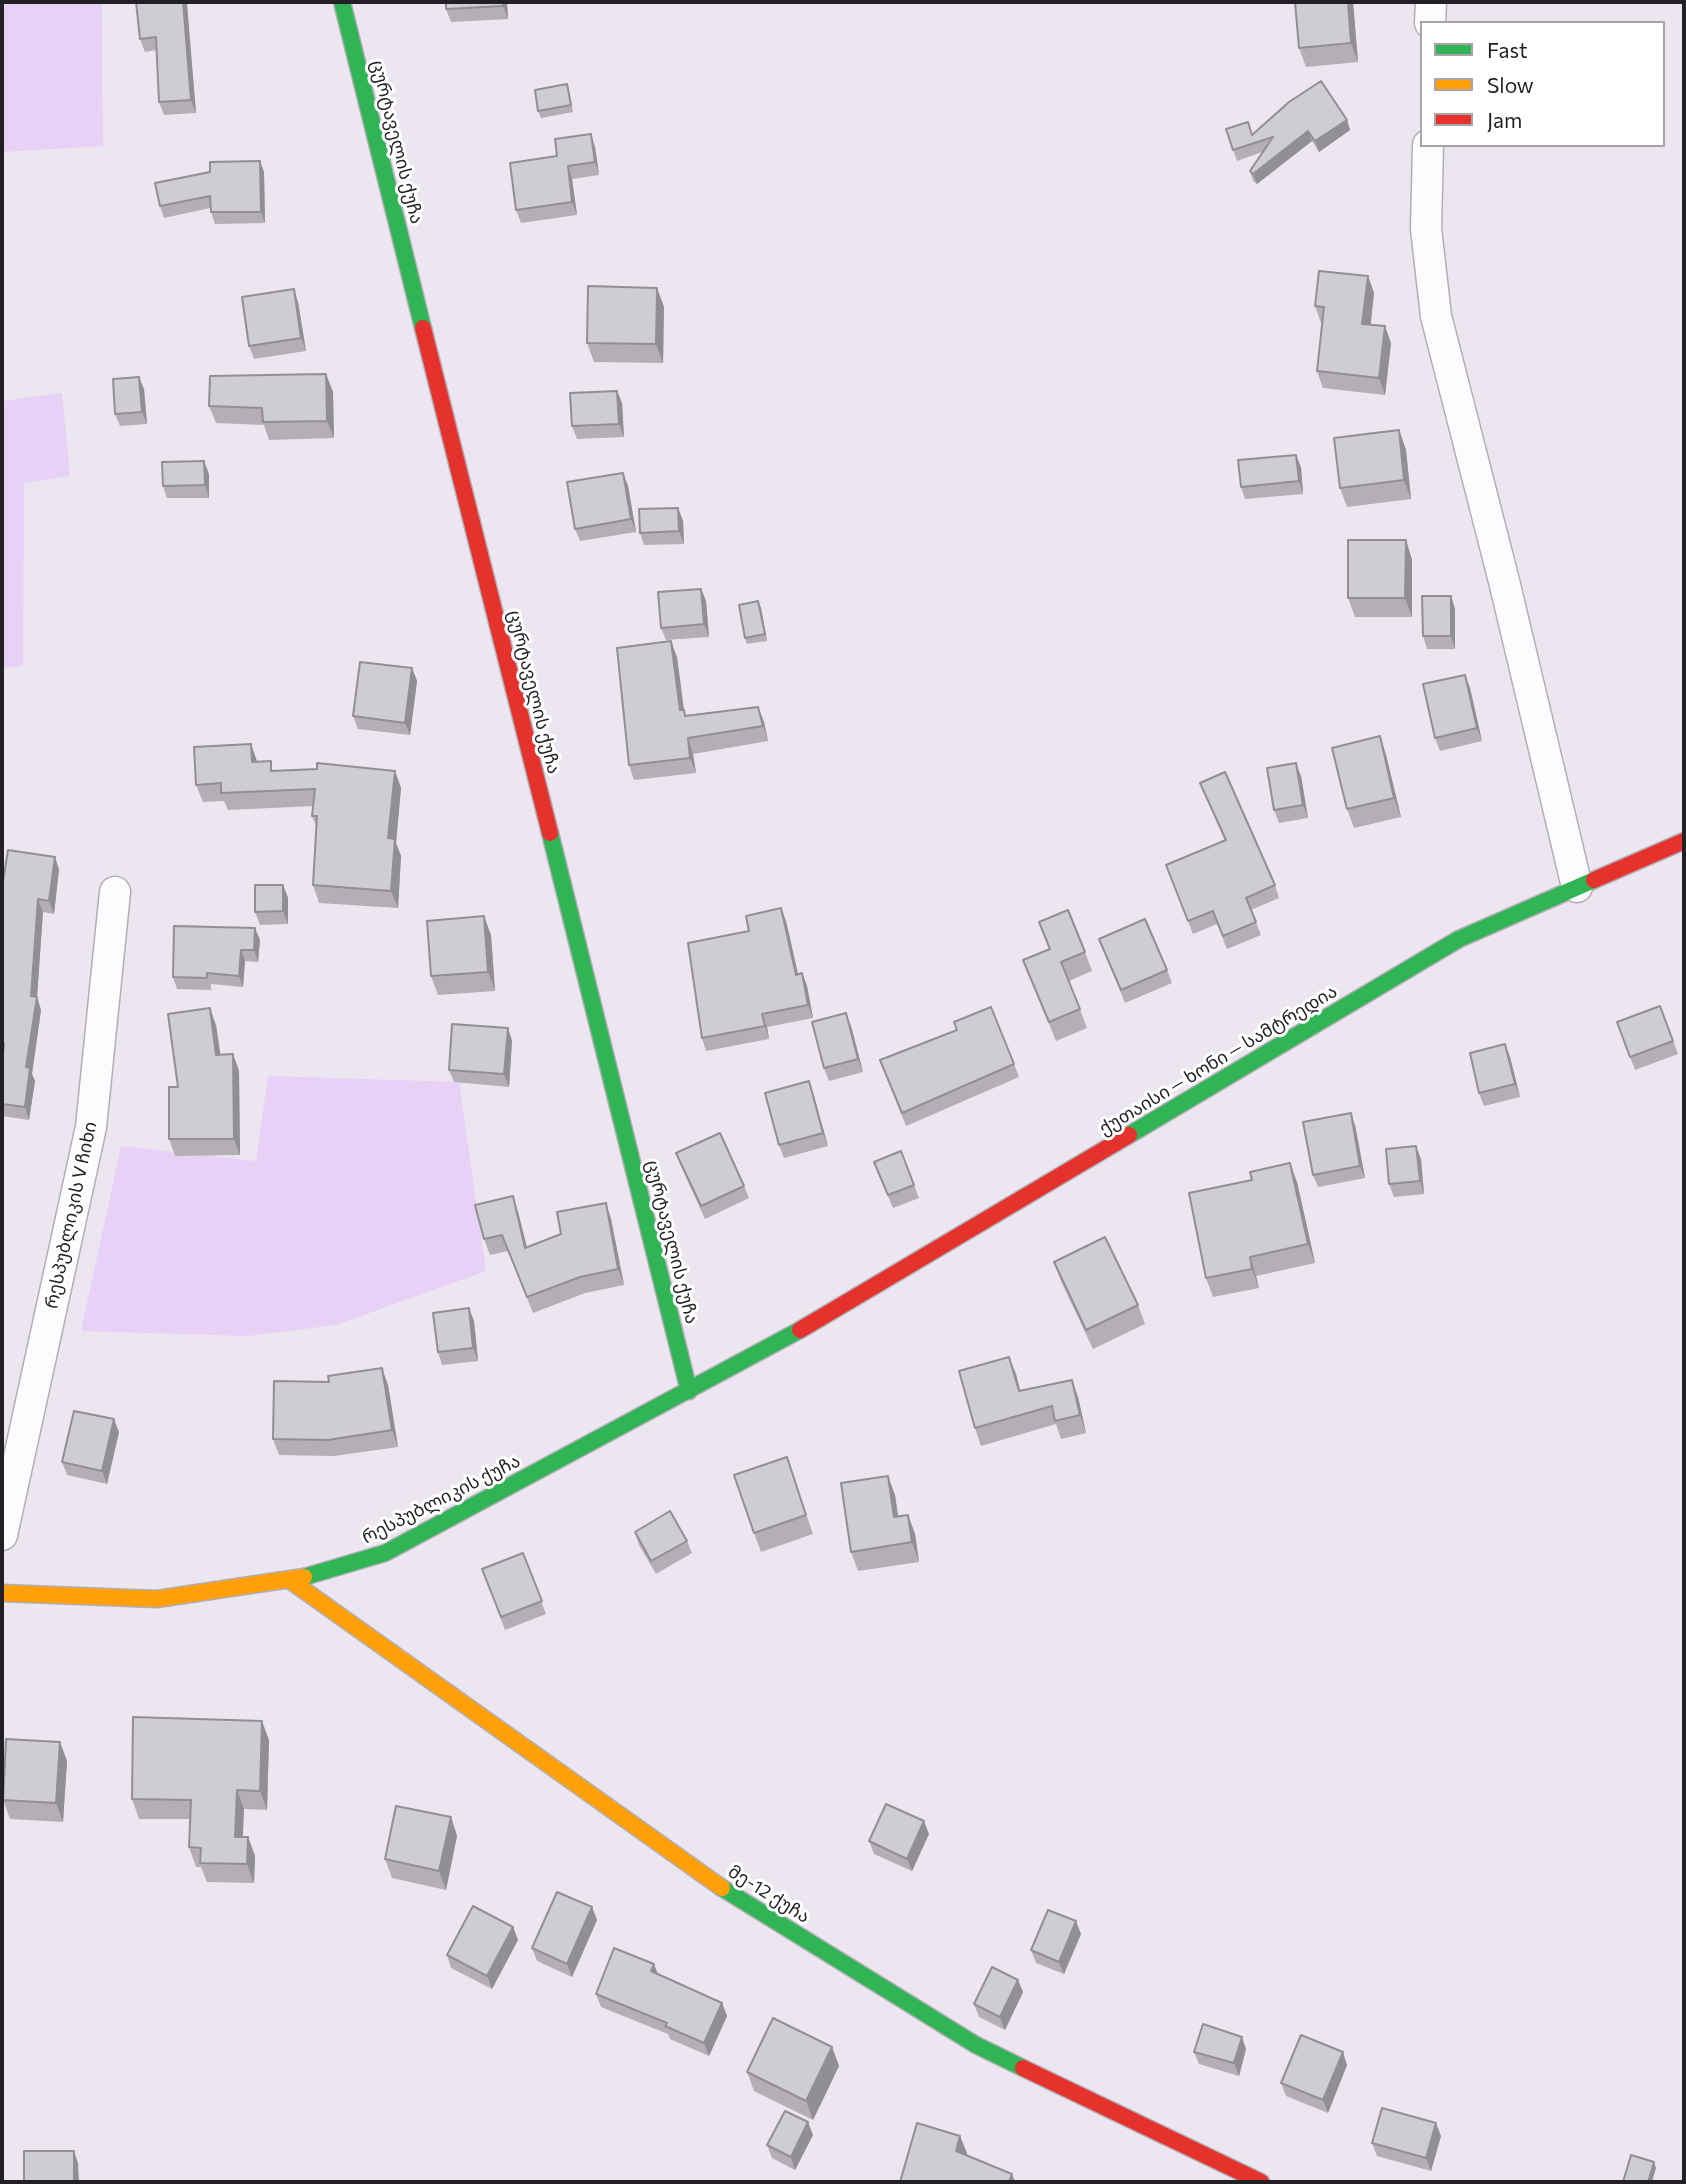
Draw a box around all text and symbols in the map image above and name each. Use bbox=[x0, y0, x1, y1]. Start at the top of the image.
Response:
legend bbox=[1420, 21, 1665, 147]
text: Fast bbox=[1487, 37, 1528, 62]
street label: ცურტაველის ქუჩა bbox=[366, 58, 428, 226]
text: Slow bbox=[1487, 72, 1534, 97]
text: Jam bbox=[1487, 107, 1522, 132]
street label: ცურტაველის ქუჩა bbox=[503, 608, 565, 776]
street label: ქუთაისი — ხონი — სამტრედია bbox=[1095, 980, 1341, 1140]
street label: რესპუბლიკის V ჩიხი bbox=[41, 1120, 101, 1310]
street label: ცურტაველის ქუჩა bbox=[641, 1158, 703, 1326]
street label: რესპუბლიკის ქუჩა bbox=[358, 1450, 524, 1548]
street label: მე-12 ქუჩა bbox=[724, 1860, 814, 1928]

